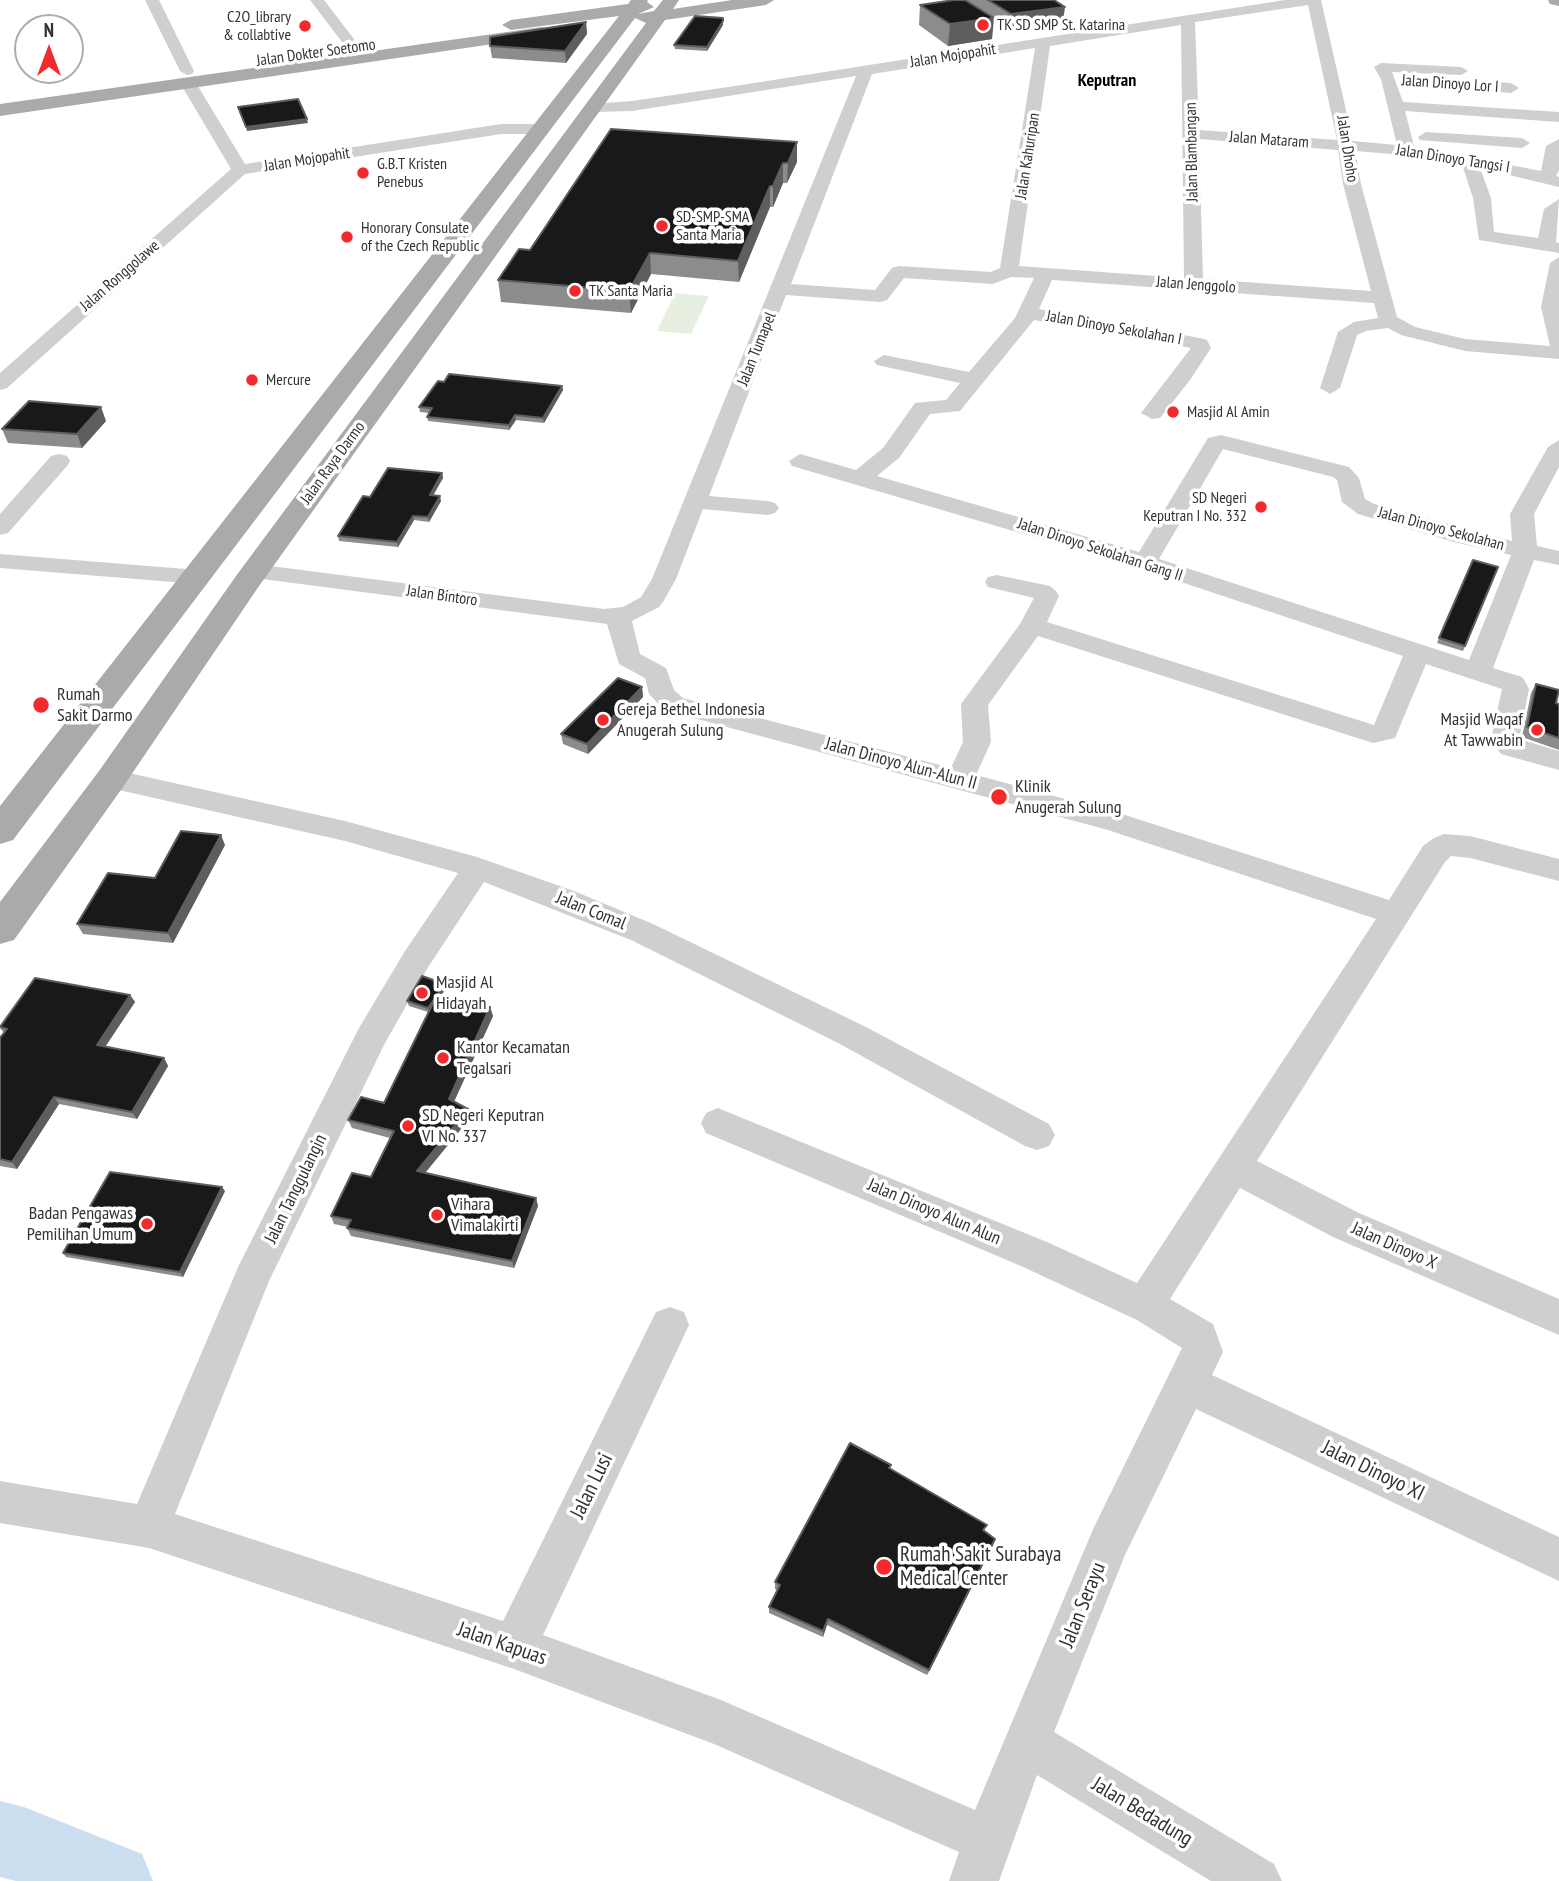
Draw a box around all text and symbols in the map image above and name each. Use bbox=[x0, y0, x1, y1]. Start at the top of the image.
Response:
place label: C2O_library & collabtive bbox=[223, 7, 291, 45]
north arrow bbox=[14, 14, 84, 84]
place label: TK SD SMP St. Katarina bbox=[997, 15, 1125, 35]
marker: TK SD SMP St. Katarina bbox=[975, 17, 991, 33]
text: N bbox=[44, 18, 54, 42]
marker: C2O_library & collabtive bbox=[297, 18, 313, 34]
street label: Jalan Dokter Soetomo bbox=[255, 35, 377, 71]
street label: Jalan Mojopahit bbox=[909, 40, 997, 72]
district label: Keputran bbox=[1078, 70, 1136, 92]
street label: Jalan Dinoyo Lor I bbox=[1401, 71, 1499, 97]
street label: Jalan Blambangan bbox=[1182, 102, 1202, 202]
street label: Jalan Kahuripan bbox=[1012, 112, 1044, 200]
street label: Jalan Dhoho bbox=[1332, 114, 1362, 184]
street label: Jalan Mataram bbox=[1229, 128, 1309, 152]
street label: Jalan Dinoyo Tangsi I bbox=[1395, 141, 1511, 177]
street label: Jalan Mojopahit bbox=[263, 144, 351, 176]
place label: G.B.T Kristen Penebus bbox=[377, 154, 447, 192]
marker: G.B.T Kristen Penebus bbox=[355, 165, 371, 181]
place label: SD-SMP-SMA Santa Maria bbox=[676, 207, 749, 245]
place label: Honorary Consulate of the Czech Republic bbox=[361, 218, 479, 256]
marker: SD-SMP-SMA Santa Maria bbox=[654, 218, 670, 234]
marker: Honorary Consulate of the Czech Republic bbox=[339, 229, 355, 245]
street label: Jalan Ronggolawe bbox=[77, 236, 163, 316]
street label: Jalan Jenggolo bbox=[1156, 273, 1236, 297]
place label: TK Santa Maria bbox=[589, 281, 673, 301]
marker: TK Santa Maria bbox=[567, 283, 583, 299]
street label: Jalan Dinoyo Sekolahan I bbox=[1045, 307, 1183, 349]
street label: Jalan Tumapel bbox=[734, 309, 780, 389]
place label: Mercure bbox=[266, 370, 311, 390]
marker: Mercure bbox=[244, 372, 260, 388]
place label: Masjid Al Amin bbox=[1187, 402, 1269, 422]
marker: Masjid Al Amin bbox=[1165, 404, 1181, 420]
street label: Jalan Raya Darmo bbox=[297, 418, 369, 508]
place label: SD Negeri Keputran I No. 332 bbox=[1143, 488, 1247, 526]
marker: SD Negeri Keputran I No. 332 bbox=[1253, 499, 1269, 515]
street label: Jalan Dinoyo Sekolahan bbox=[1376, 503, 1506, 555]
street label: Jalan Dinoyo Sekolahan Gang II bbox=[1015, 514, 1185, 586]
street label: Jalan Bintoro bbox=[405, 582, 479, 610]
place label: Rumah Sakit Darmo bbox=[57, 684, 133, 726]
marker: Rumah Sakit Darmo bbox=[31, 695, 51, 715]
place label: Gereja Bethel Indonesia Anugerah Sulung bbox=[617, 699, 765, 742]
place label: Masjid Waqaf At Tawwabin bbox=[1441, 709, 1523, 752]
marker: Gereja Bethel Indonesia Anugerah Sulung bbox=[595, 712, 611, 728]
marker: Masjid Waqaf At Tawwabin bbox=[1529, 722, 1545, 738]
street label: Jalan Dinoyo Alun-Alun II bbox=[823, 733, 979, 795]
place label: Klinik Anugerah Sulung bbox=[1015, 776, 1122, 818]
marker: Klinik Anugerah Sulung bbox=[989, 787, 1009, 807]
street label: Jalan Comal bbox=[553, 887, 629, 935]
place label: Masjid Al Hidayah bbox=[436, 972, 493, 1014]
marker: Masjid Al Hidayah bbox=[414, 985, 430, 1001]
place label: Kantor Kecamatan Tegalsari bbox=[457, 1037, 570, 1080]
marker: Kantor Kecamatan Tegalsari bbox=[435, 1050, 451, 1066]
place label: SD Negeri Keputran VI No. 337 bbox=[422, 1105, 544, 1148]
marker: SD Negeri Keputran VI No. 337 bbox=[400, 1118, 416, 1134]
street label: Jalan Tanggulangin bbox=[260, 1131, 332, 1247]
street label: Jalan Dinoyo Alun Alun bbox=[864, 1174, 1004, 1250]
place label: Vihara Vimalakirti bbox=[451, 1194, 519, 1236]
place label: Badan Pengawas Pemilihan Umum bbox=[27, 1203, 133, 1246]
marker: Vihara Vimalakirti bbox=[429, 1207, 445, 1223]
marker: Badan Pengawas Pemilihan Umum bbox=[139, 1216, 155, 1232]
street label: Jalan Dinoyo X bbox=[1348, 1218, 1440, 1274]
street label: Jalan Dinoyo XI bbox=[1318, 1435, 1428, 1507]
street label: Jalan Lusi bbox=[565, 1449, 619, 1523]
place label: Rumah Sakit Surabaya Medical Center bbox=[900, 1542, 1061, 1592]
marker: Rumah Sakit Surabaya Medical Center bbox=[874, 1557, 894, 1577]
street label: Jalan Serayu bbox=[1055, 1559, 1111, 1651]
street label: Jalan Kapuas bbox=[454, 1617, 550, 1671]
street label: Jalan Bedadung bbox=[1087, 1772, 1197, 1852]

